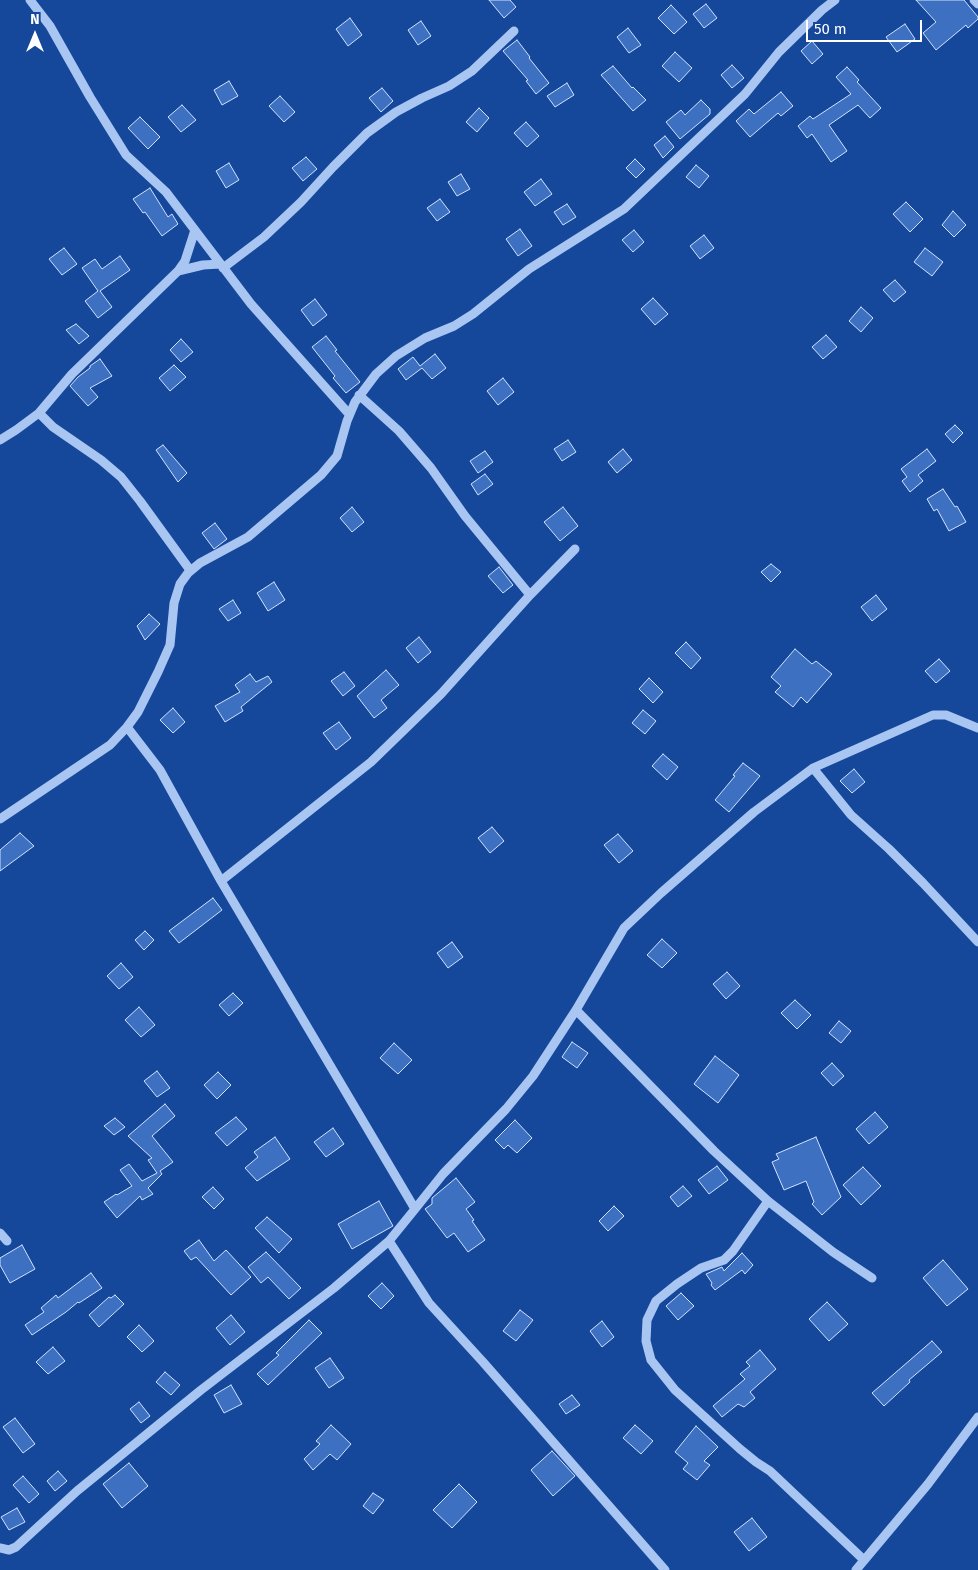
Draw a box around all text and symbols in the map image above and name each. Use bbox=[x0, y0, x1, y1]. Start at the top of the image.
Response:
north arrow bbox=[10, 10, 60, 60]
scale bar bbox=[808, 10, 924, 42]
text: N bbox=[30, 11, 40, 28]
text: 50 m bbox=[814, 20, 847, 38]

